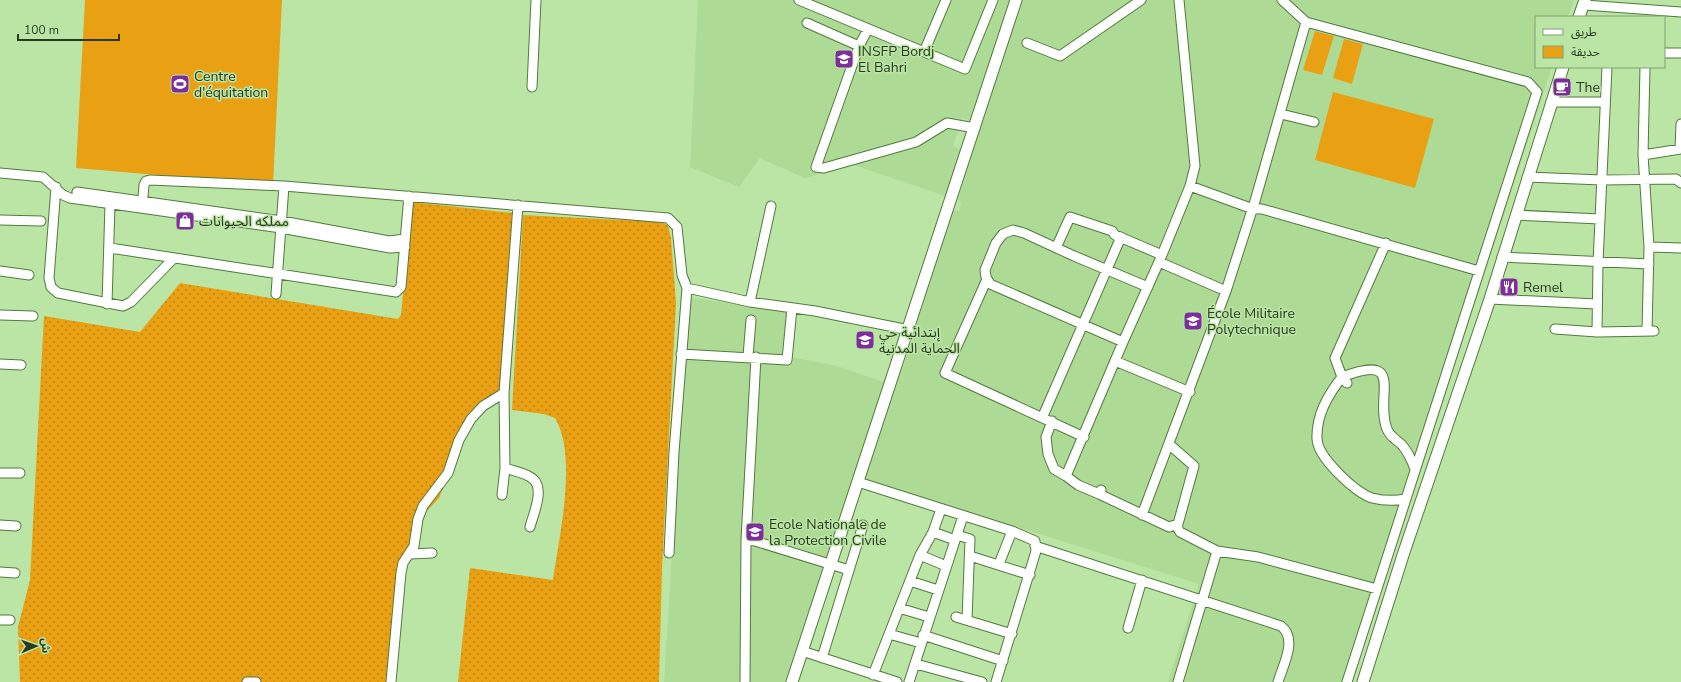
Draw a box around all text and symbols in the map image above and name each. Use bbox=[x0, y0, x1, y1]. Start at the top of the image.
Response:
scale bar bbox=[18, 16, 119, 42]
legend bbox=[1535, 16, 1665, 68]
text: 100 m bbox=[24, 22, 59, 38]
text: طريق bbox=[1571, 24, 1597, 40]
place label: INSFP Bordj El Bahri bbox=[858, 42, 934, 77]
text: حديقة bbox=[1571, 44, 1600, 60]
school or university icon: INSFP Bordj El Bahri bbox=[833, 48, 855, 70]
place label: Centre d'équitation bbox=[194, 67, 268, 102]
sports icon: Centre d'équitation bbox=[169, 73, 191, 95]
cafe icon: The bbox=[1551, 76, 1573, 98]
place label: The bbox=[1576, 78, 1600, 97]
shop icon: مملكه الحيوانات bbox=[174, 210, 196, 232]
place label: مملكه الحيوانات bbox=[199, 212, 289, 231]
restaurant icon: Remel bbox=[1498, 276, 1520, 298]
place label: Remel bbox=[1523, 278, 1564, 297]
place label: École Militaire Polytechnique bbox=[1207, 304, 1296, 339]
school or university icon: École Militaire Polytechnique bbox=[1182, 310, 1204, 332]
place label: إبتدائية حي الحماية المدنية bbox=[879, 323, 960, 358]
school or university icon: إبتدائية حي الحماية المدنية bbox=[854, 329, 876, 351]
place label: Ecole Nationale de la Protection Civile bbox=[769, 515, 886, 550]
school or university icon: Ecole Nationale de la Protection Civile bbox=[744, 521, 766, 543]
north arrow bbox=[16, 626, 56, 666]
text: ش bbox=[38, 638, 53, 653]

